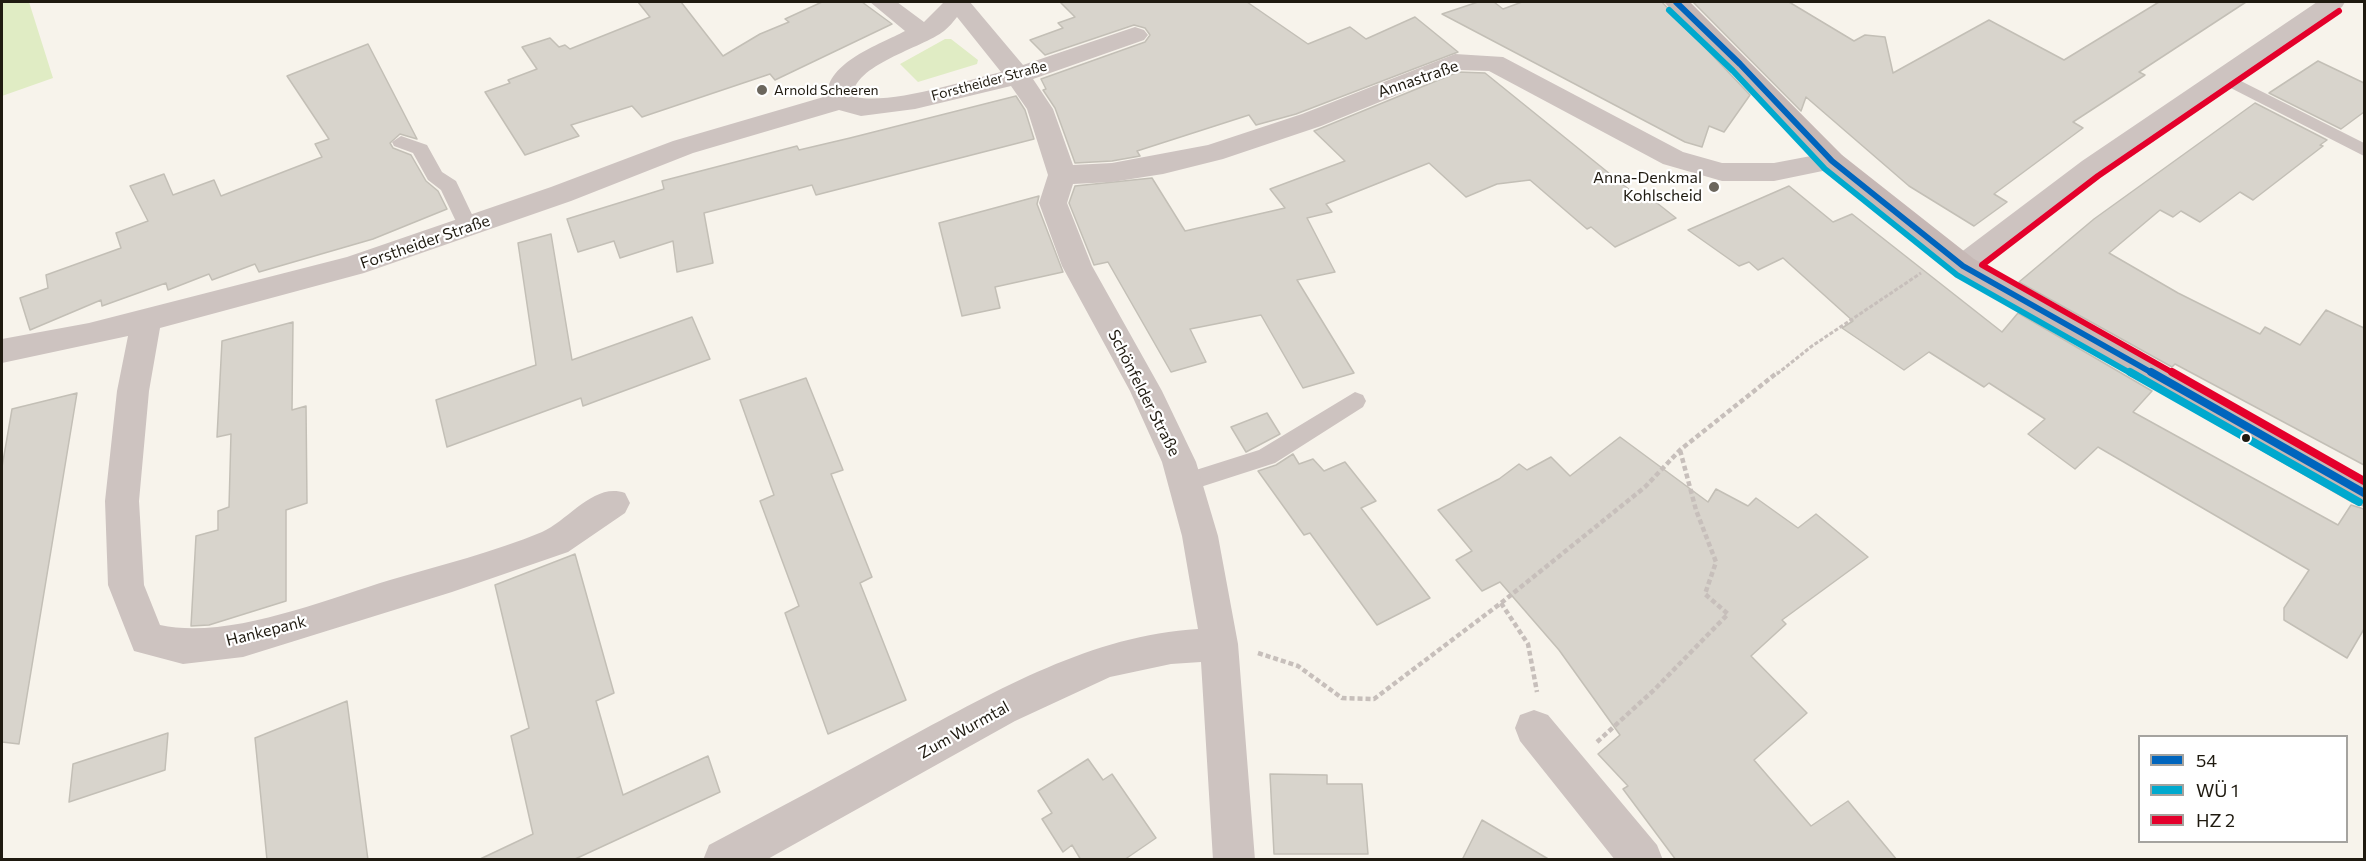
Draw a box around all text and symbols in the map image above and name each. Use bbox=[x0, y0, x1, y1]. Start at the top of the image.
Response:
street label: Annastraße bbox=[1375, 56, 1461, 102]
street label: Forstheider Straße bbox=[929, 58, 1049, 104]
place label: Arnold Scheeren bbox=[774, 82, 879, 98]
marker: Arnold Scheeren bbox=[755, 83, 769, 97]
place label: Anna-Denkmal Kohlscheid bbox=[1593, 168, 1702, 206]
marker: Anna-Denkmal Kohlscheid bbox=[1707, 180, 1721, 194]
street label: Forstheider Straße bbox=[358, 211, 492, 273]
street label: Schönfelder Straße bbox=[1104, 327, 1184, 459]
unlabelled marker bbox=[2240, 432, 2252, 444]
street label: Hankepank bbox=[224, 612, 308, 650]
street label: Zum Wurmtal bbox=[915, 697, 1013, 763]
legend bbox=[2138, 735, 2348, 843]
text: 54 bbox=[2196, 749, 2217, 771]
text: WÜ 1 bbox=[2196, 779, 2239, 801]
text: HZ 2 bbox=[2196, 809, 2235, 831]

